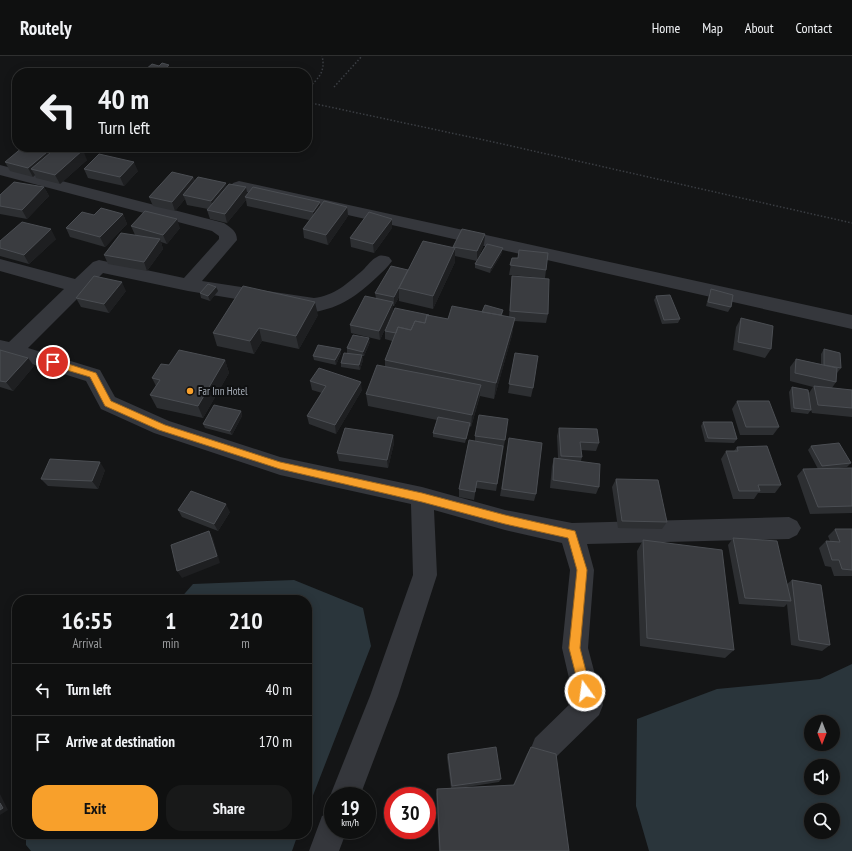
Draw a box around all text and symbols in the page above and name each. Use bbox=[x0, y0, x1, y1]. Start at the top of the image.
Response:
text: Routely bbox=[20, 16, 72, 40]
text: Home bbox=[652, 19, 680, 37]
text: Map bbox=[702, 19, 723, 37]
text: About bbox=[745, 19, 774, 37]
text: Contact bbox=[796, 19, 832, 37]
text: 40 m bbox=[98, 80, 149, 117]
icon: left bbox=[32, 84, 84, 136]
text: Turn left bbox=[98, 116, 150, 139]
pin bbox=[36, 345, 70, 379]
icon: arrive bbox=[42, 351, 64, 373]
place label: Far Inn Hotel bbox=[198, 384, 248, 398]
marker: Far Inn Hotel bbox=[185, 386, 195, 396]
text: 16:55 bbox=[61, 605, 113, 636]
text: 1 bbox=[165, 605, 176, 636]
text: 210 bbox=[228, 605, 263, 636]
text: Arrival bbox=[72, 635, 102, 652]
text: min bbox=[162, 635, 179, 652]
text: m bbox=[241, 635, 250, 652]
position arrow bbox=[564, 670, 606, 712]
icon: left bbox=[32, 679, 54, 701]
text: Turn left bbox=[66, 680, 111, 699]
text: 40 m bbox=[266, 680, 292, 699]
north arrow bbox=[804, 715, 840, 751]
map controls bbox=[804, 715, 840, 839]
icon: arrive bbox=[32, 731, 54, 753]
text: Arrive at destination bbox=[66, 732, 175, 751]
text: 170 m bbox=[259, 732, 292, 751]
button: sound bbox=[804, 759, 840, 795]
button: Exit bbox=[32, 785, 158, 831]
button: Share bbox=[166, 785, 292, 831]
speed limit sign: 30 bbox=[384, 787, 436, 839]
text: 19 bbox=[340, 795, 360, 821]
button: search bbox=[804, 803, 840, 839]
text: km/h bbox=[341, 816, 359, 829]

